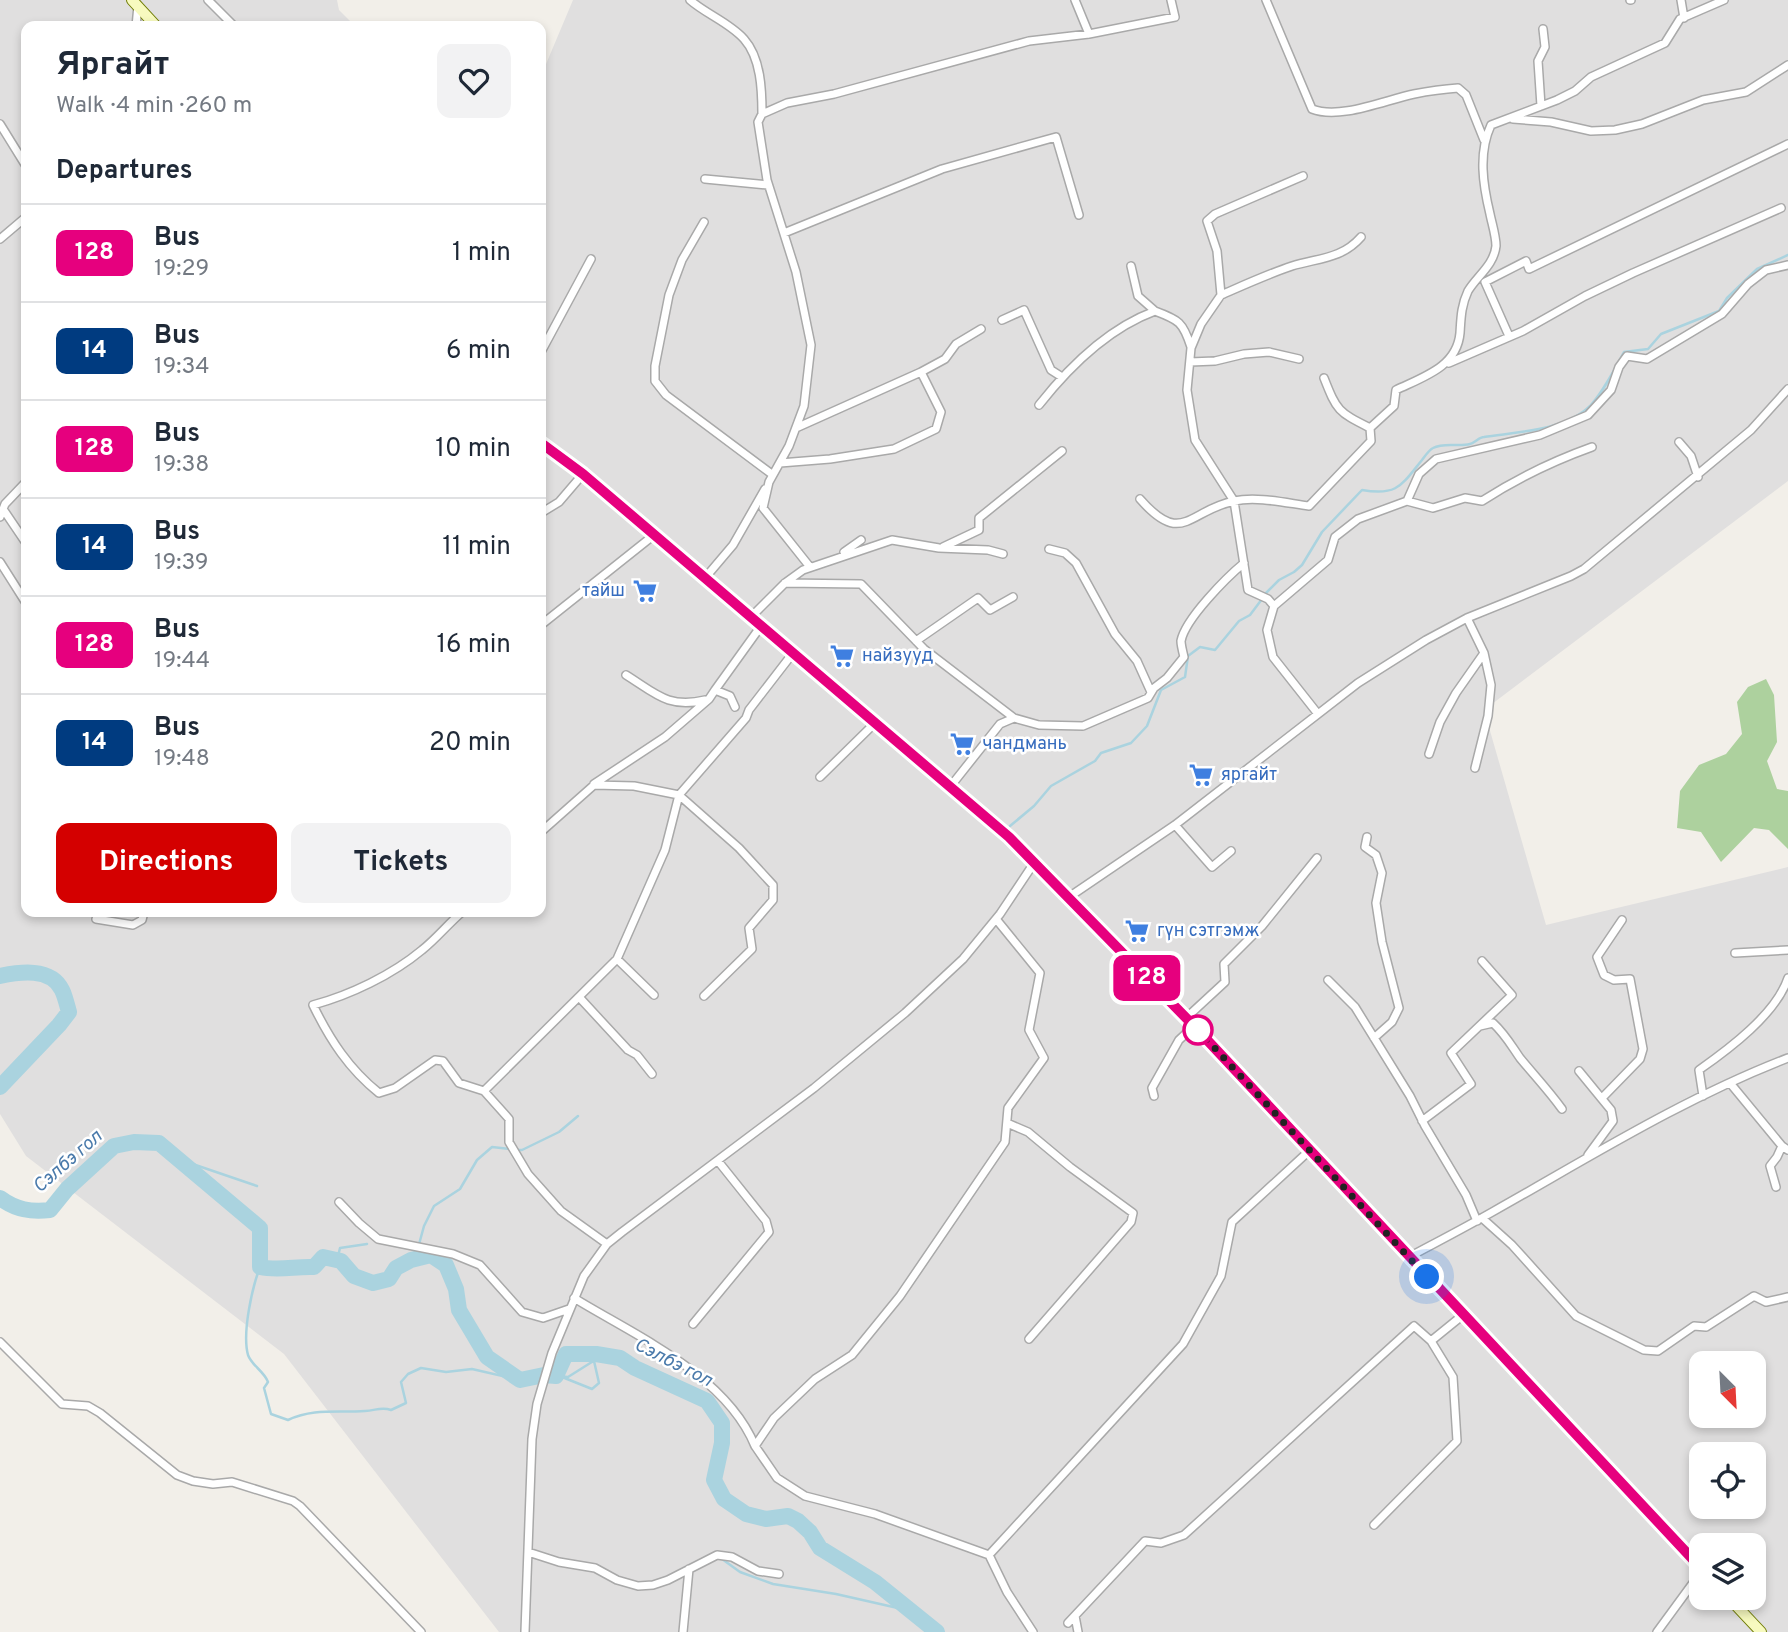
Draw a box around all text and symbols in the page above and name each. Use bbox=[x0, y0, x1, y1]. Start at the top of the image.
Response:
button: heart bbox=[437, 44, 511, 118]
text: Яргайт bbox=[56, 45, 169, 87]
text: Walk · 4 min · 260 m bbox=[56, 92, 252, 121]
text: Departures bbox=[56, 155, 193, 188]
text: Bus bbox=[154, 222, 200, 255]
text: 1 min bbox=[452, 237, 511, 270]
text: 128 bbox=[75, 238, 114, 268]
text: 19:29 bbox=[154, 255, 209, 284]
text: Bus bbox=[154, 320, 200, 353]
text: 6 min bbox=[446, 335, 511, 368]
text: 14 bbox=[82, 336, 107, 366]
text: 19:34 bbox=[154, 353, 210, 382]
text: Bus bbox=[154, 418, 200, 451]
text: 10 min bbox=[435, 433, 511, 466]
text: 128 bbox=[75, 434, 114, 464]
text: 19:38 bbox=[154, 451, 209, 480]
text: Bus bbox=[154, 516, 200, 549]
text: 11 min bbox=[442, 531, 511, 564]
text: 14 bbox=[82, 532, 107, 562]
text: 19:39 bbox=[154, 549, 209, 578]
supermarket icon: тайш bbox=[631, 577, 659, 605]
place label: тайш bbox=[582, 580, 625, 603]
text: Bus bbox=[154, 614, 200, 647]
text: 16 min bbox=[436, 629, 511, 662]
text: 128 bbox=[75, 630, 114, 660]
supermarket icon: найзууд bbox=[828, 642, 856, 670]
place label: найзууд bbox=[862, 645, 934, 668]
text: 19:44 bbox=[154, 647, 210, 676]
text: Bus bbox=[154, 712, 200, 745]
text: 20 min bbox=[429, 727, 511, 760]
text: 14 bbox=[82, 728, 107, 758]
supermarket icon: чандмань bbox=[948, 730, 976, 758]
place label: чандмань bbox=[982, 733, 1067, 756]
text: 19:48 bbox=[154, 745, 210, 774]
supermarket icon: яргайт bbox=[1187, 761, 1215, 789]
place label: яргайт bbox=[1221, 764, 1277, 787]
button: Directions bbox=[56, 823, 277, 903]
button: Tickets bbox=[291, 823, 511, 903]
supermarket icon: гүн сэтгэмж bbox=[1123, 917, 1151, 945]
place label: гүн сэтгэмж bbox=[1157, 920, 1260, 943]
line badge: 128 bbox=[1107, 955, 1187, 1001]
text: 128 bbox=[1127, 963, 1167, 993]
unlabelled marker bbox=[1183, 1015, 1213, 1045]
water label: Сэлбэ гол bbox=[28, 1125, 109, 1199]
your location bbox=[1409, 1259, 1444, 1294]
water label: Сэлбэ гол bbox=[630, 1333, 717, 1393]
north arrow bbox=[1689, 1351, 1766, 1428]
map controls bbox=[1689, 1351, 1766, 1610]
button: locate bbox=[1689, 1442, 1766, 1519]
button: layers bbox=[1689, 1533, 1766, 1610]

